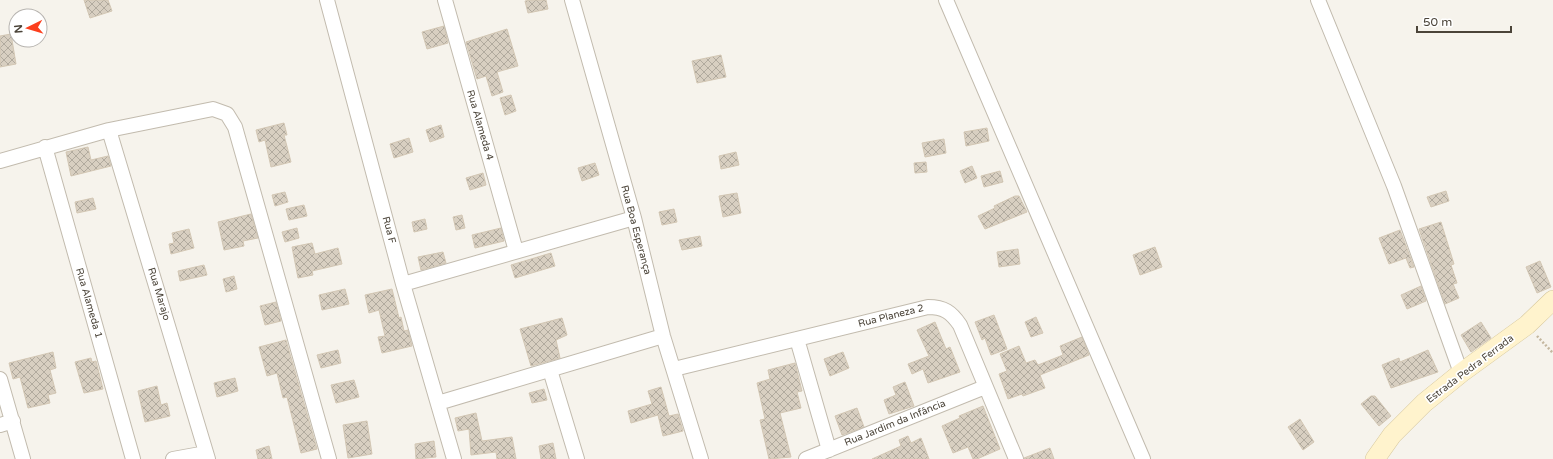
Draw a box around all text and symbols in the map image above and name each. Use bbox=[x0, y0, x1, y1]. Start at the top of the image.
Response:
north arrow bbox=[8, 8, 48, 48]
scale bar bbox=[1417, 8, 1511, 34]
text: 50 m bbox=[1423, 15, 1452, 29]
text: N bbox=[12, 24, 25, 34]
street label: Rua Alameda 4 bbox=[464, 88, 496, 162]
street label: Rua Boa Esperança bbox=[618, 184, 654, 276]
street label: Rua F bbox=[380, 215, 398, 245]
street label: Rua Alameda 1 bbox=[73, 266, 105, 340]
street label: Rua Marajo bbox=[145, 266, 173, 322]
street label: Rua Planeza 2 bbox=[857, 302, 925, 330]
street label: Estrada Pedra Ferrada bbox=[1424, 332, 1516, 406]
street label: Rua Jardim da Infância bbox=[843, 397, 947, 449]

